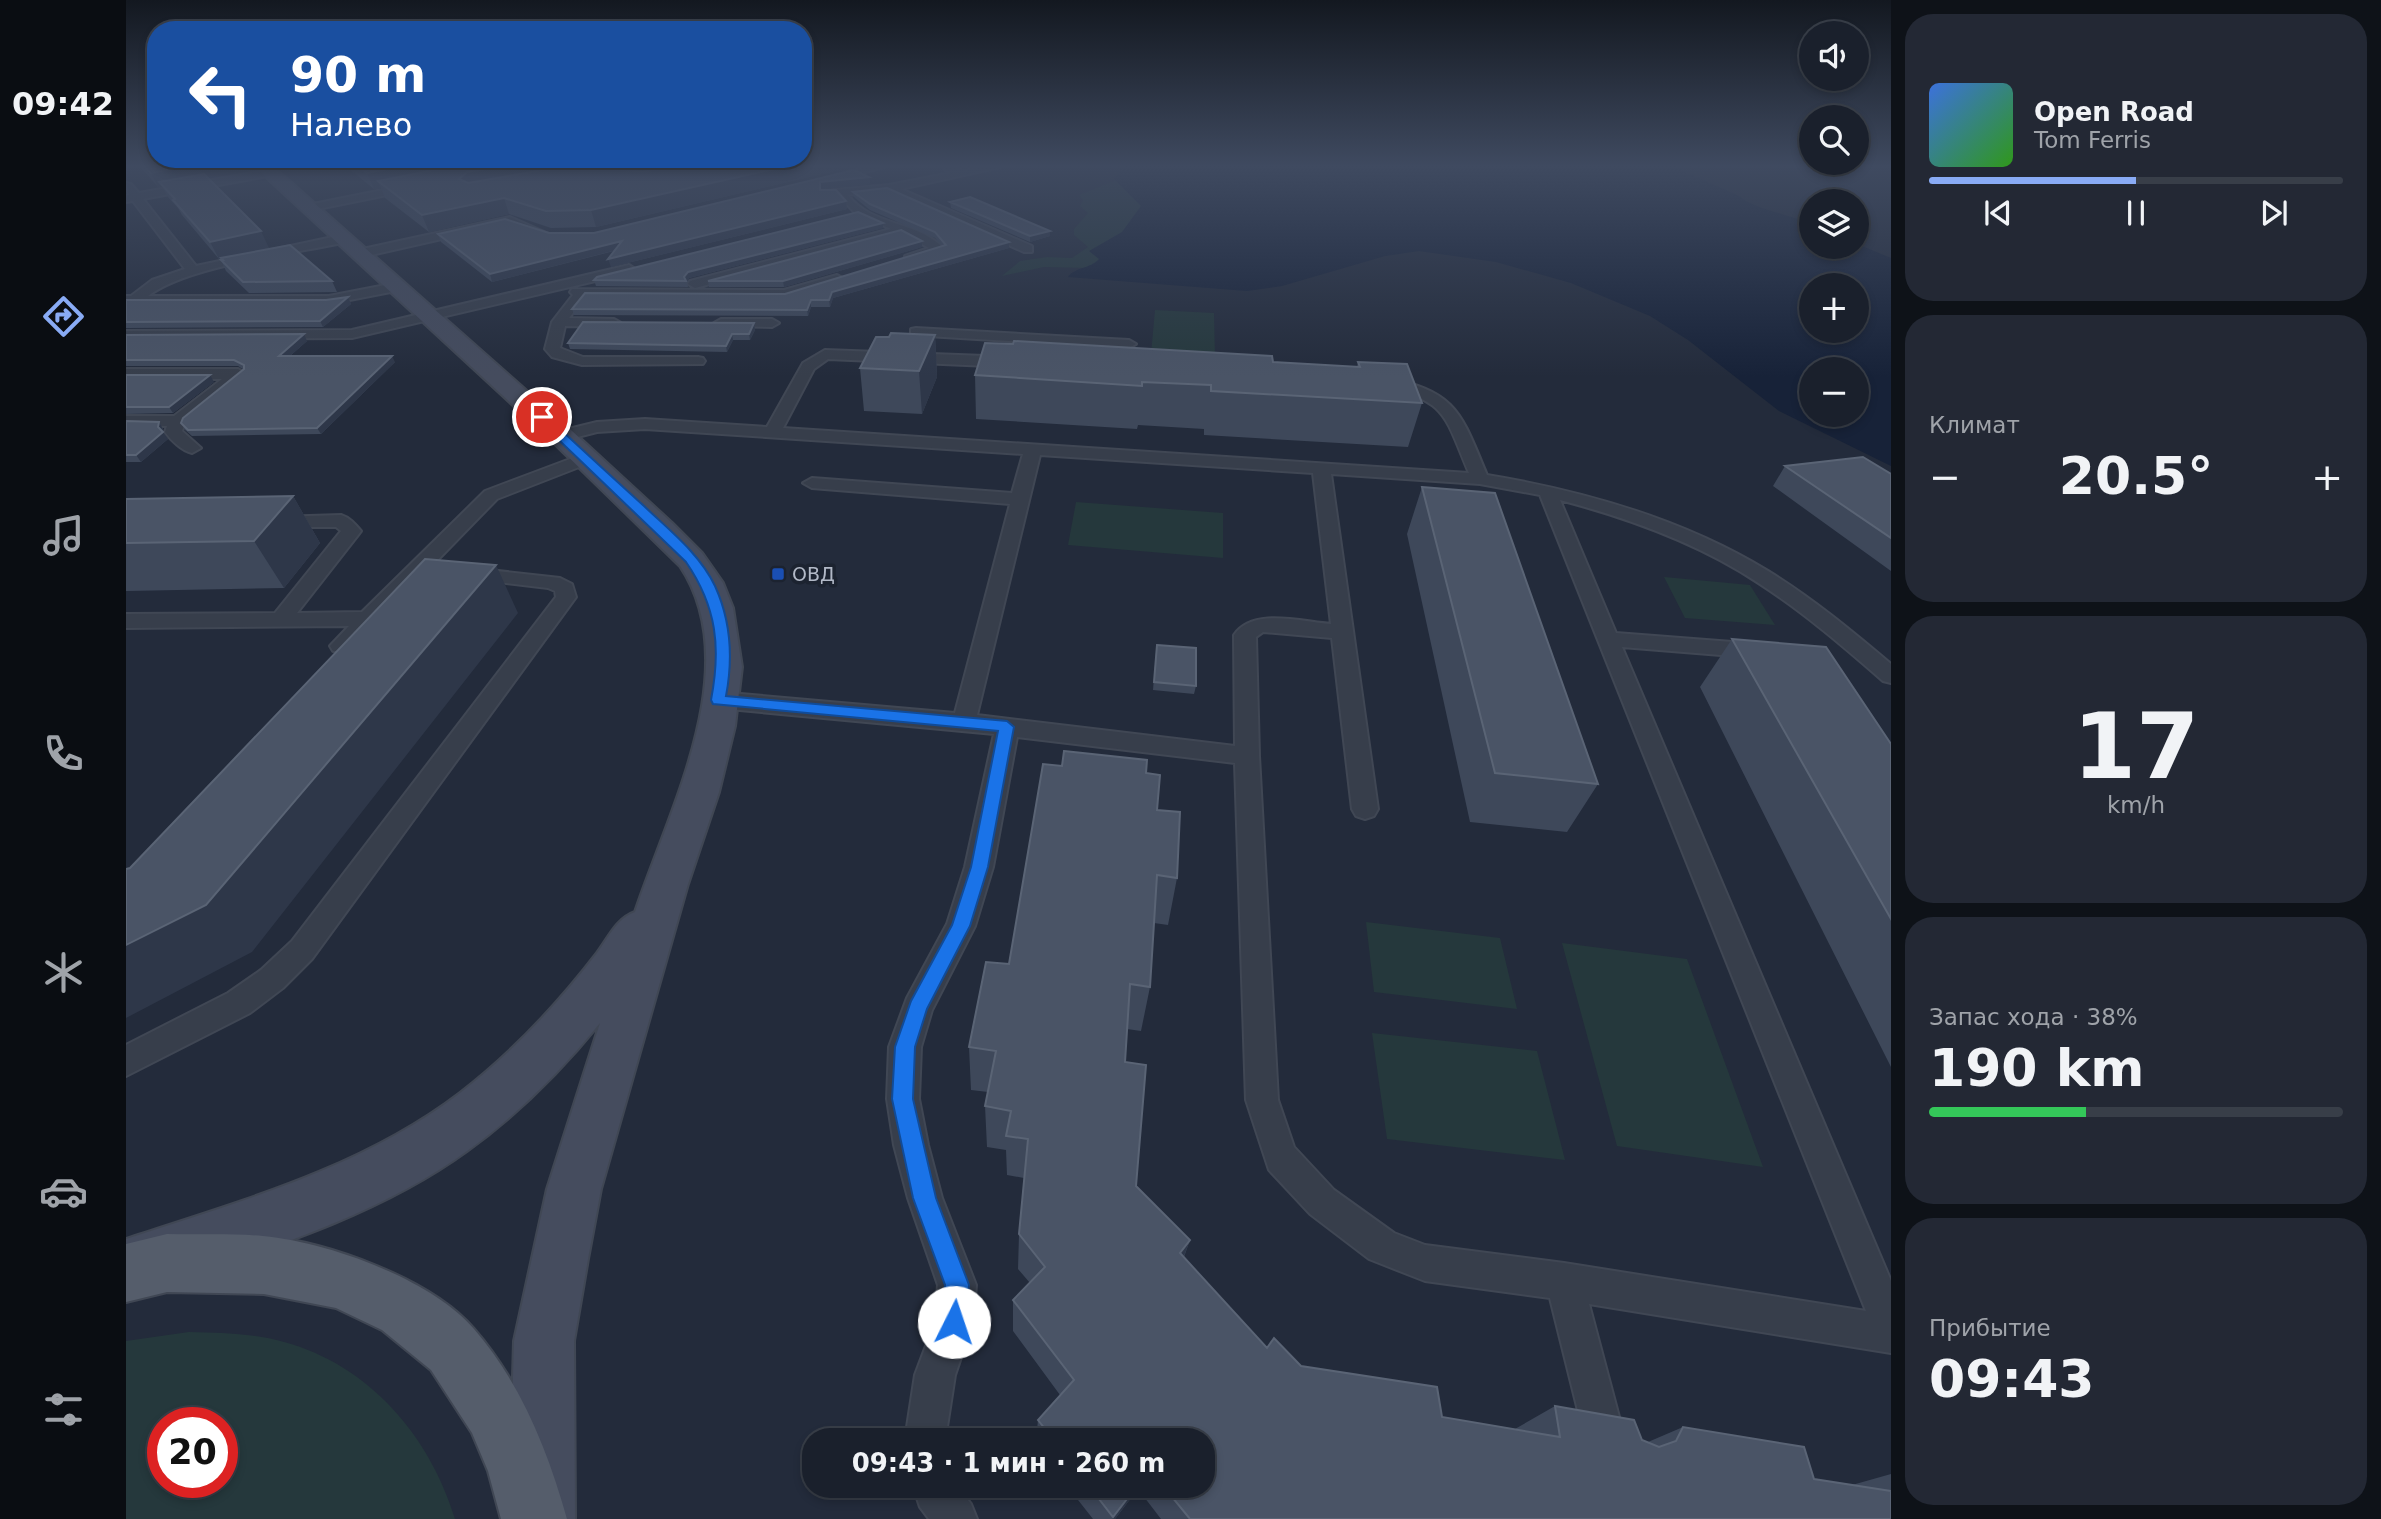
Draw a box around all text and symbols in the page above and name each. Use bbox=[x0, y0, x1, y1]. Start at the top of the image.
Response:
map controls bbox=[1799, 21, 1869, 427]
button: sound bbox=[1799, 21, 1869, 91]
text: 90 m bbox=[290, 47, 426, 104]
icon: left bbox=[175, 49, 266, 140]
text: 09:42 bbox=[12, 85, 114, 123]
text: Open Road bbox=[2034, 97, 2194, 127]
button: search bbox=[1799, 105, 1869, 175]
text: Налево bbox=[290, 106, 412, 144]
text: Tom Ferris bbox=[2034, 127, 2151, 153]
button: layers bbox=[1799, 189, 1869, 259]
icon: previous bbox=[1979, 194, 2017, 232]
icon: pause bbox=[2117, 194, 2155, 232]
icon: next bbox=[2255, 194, 2293, 232]
button: + bbox=[1799, 273, 1869, 343]
icon: directions bbox=[39, 292, 88, 341]
button: − bbox=[1799, 357, 1869, 427]
pin bbox=[512, 387, 572, 447]
icon: arrive bbox=[523, 398, 561, 436]
text: Климат bbox=[1929, 412, 2020, 438]
text: 20.5° bbox=[2059, 446, 2213, 506]
text: − bbox=[1929, 455, 1961, 499]
text: + bbox=[2311, 455, 2343, 499]
icon: music bbox=[39, 511, 88, 560]
place label: ОВД bbox=[792, 563, 835, 585]
marker: ОВД bbox=[770, 566, 786, 582]
text: 17 bbox=[2073, 694, 2199, 799]
icon: phone bbox=[39, 729, 88, 778]
text: km/h bbox=[2107, 792, 2165, 818]
icon: climate bbox=[39, 948, 88, 997]
text: Запас хода · 38% bbox=[1929, 1004, 2138, 1030]
text: 190 km bbox=[1929, 1038, 2144, 1098]
icon: car bbox=[39, 1167, 88, 1216]
position arrow bbox=[917, 1285, 991, 1359]
text: Прибытие bbox=[1929, 1315, 2051, 1341]
text: 09:43 bbox=[1929, 1349, 2095, 1409]
icon: filters bbox=[39, 1385, 88, 1434]
speed limit sign: 20 bbox=[147, 1407, 238, 1498]
text: 09:43 · 1 мин · 260 m bbox=[852, 1448, 1165, 1478]

